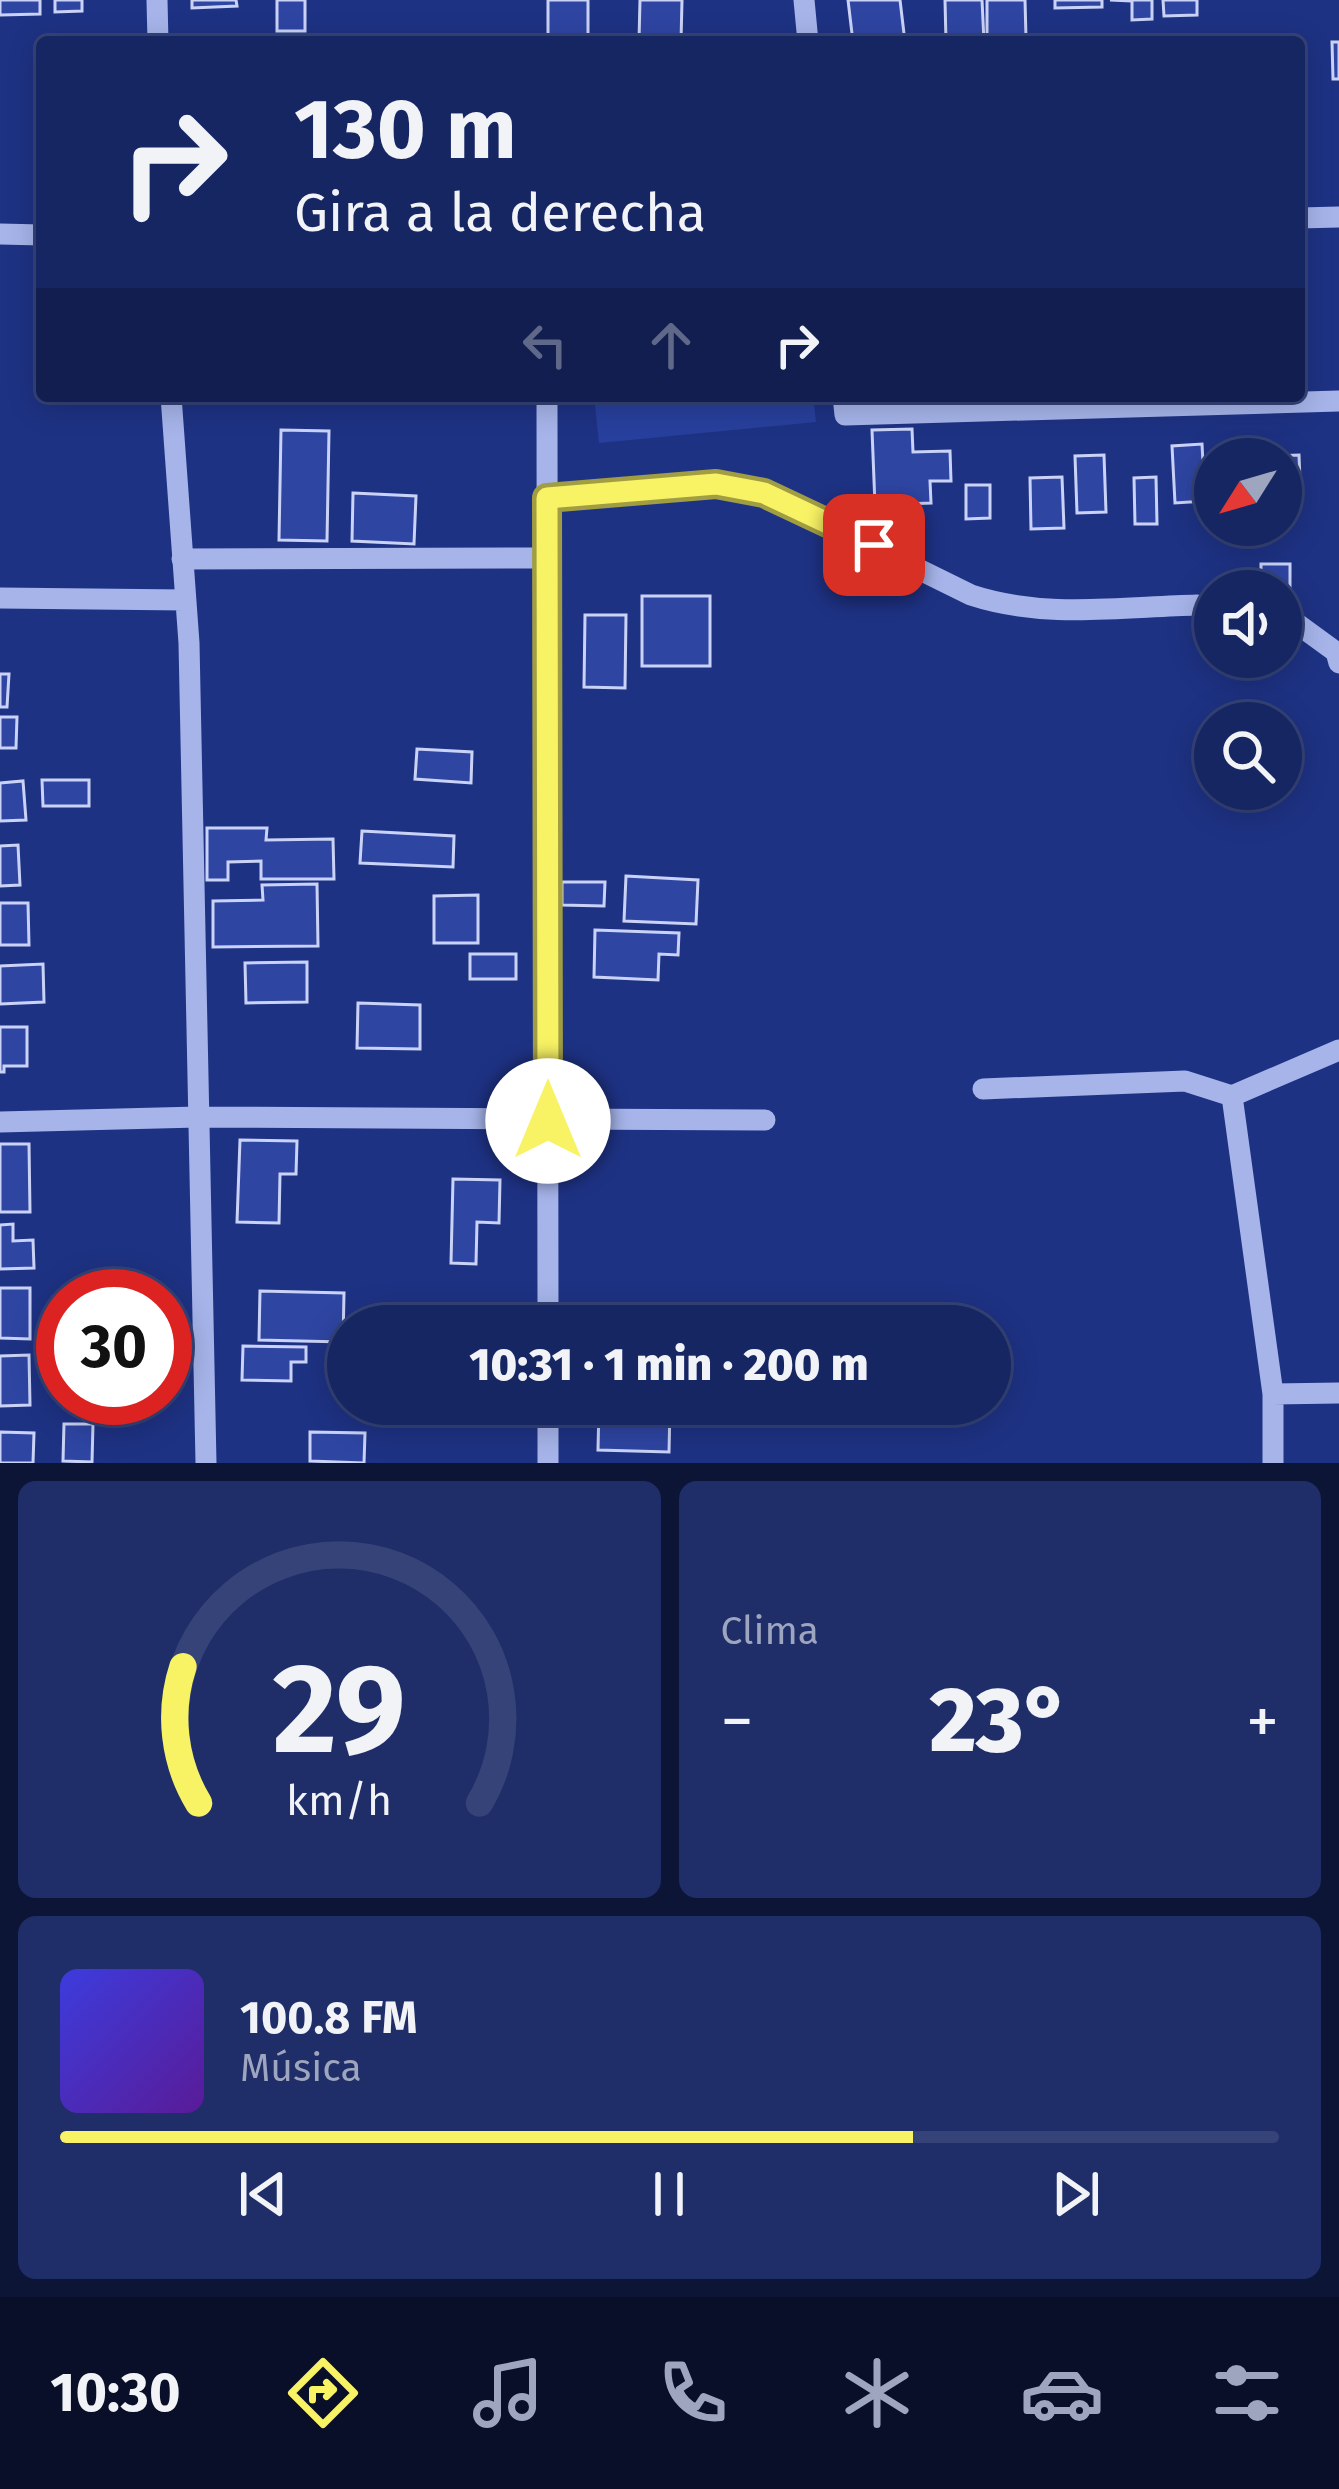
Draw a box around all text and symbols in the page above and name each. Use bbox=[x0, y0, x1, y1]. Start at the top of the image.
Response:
text: 130 m bbox=[294, 79, 517, 180]
icon: right bbox=[96, 84, 252, 240]
text: Gira a la derecha bbox=[294, 181, 706, 245]
icon: left bbox=[512, 312, 578, 378]
icon: ahead bbox=[638, 312, 704, 378]
icon: right bbox=[764, 312, 830, 378]
north arrow bbox=[1194, 438, 1302, 546]
map controls bbox=[1194, 438, 1302, 810]
pin bbox=[823, 494, 925, 596]
icon: arrive bbox=[841, 512, 907, 578]
button: sound bbox=[1194, 570, 1302, 678]
button: search bbox=[1194, 702, 1302, 810]
position arrow bbox=[485, 1058, 611, 1184]
speed limit sign: 30 bbox=[36, 1269, 192, 1425]
text: 10:31 · 1 min · 200 m bbox=[469, 1338, 869, 1392]
text: Clima bbox=[721, 1608, 819, 1654]
text: 29 bbox=[273, 1635, 406, 1785]
text: 23° bbox=[929, 1667, 1070, 1775]
text: − bbox=[721, 1682, 754, 1761]
text: + bbox=[1246, 1682, 1279, 1761]
text: km/h bbox=[286, 1774, 392, 1825]
text: 100.8 FM bbox=[240, 1991, 417, 2045]
text: Música bbox=[240, 2045, 362, 2091]
icon: previous bbox=[230, 2161, 296, 2227]
icon: pause bbox=[636, 2161, 702, 2227]
icon: next bbox=[1043, 2161, 1109, 2227]
icon: directions bbox=[281, 2351, 365, 2435]
icon: music bbox=[466, 2351, 550, 2435]
icon: phone bbox=[651, 2351, 735, 2435]
icon: climate bbox=[835, 2351, 919, 2435]
icon: car bbox=[1020, 2351, 1104, 2435]
icon: filters bbox=[1205, 2351, 1289, 2435]
text: 10:30 bbox=[50, 2361, 180, 2425]

